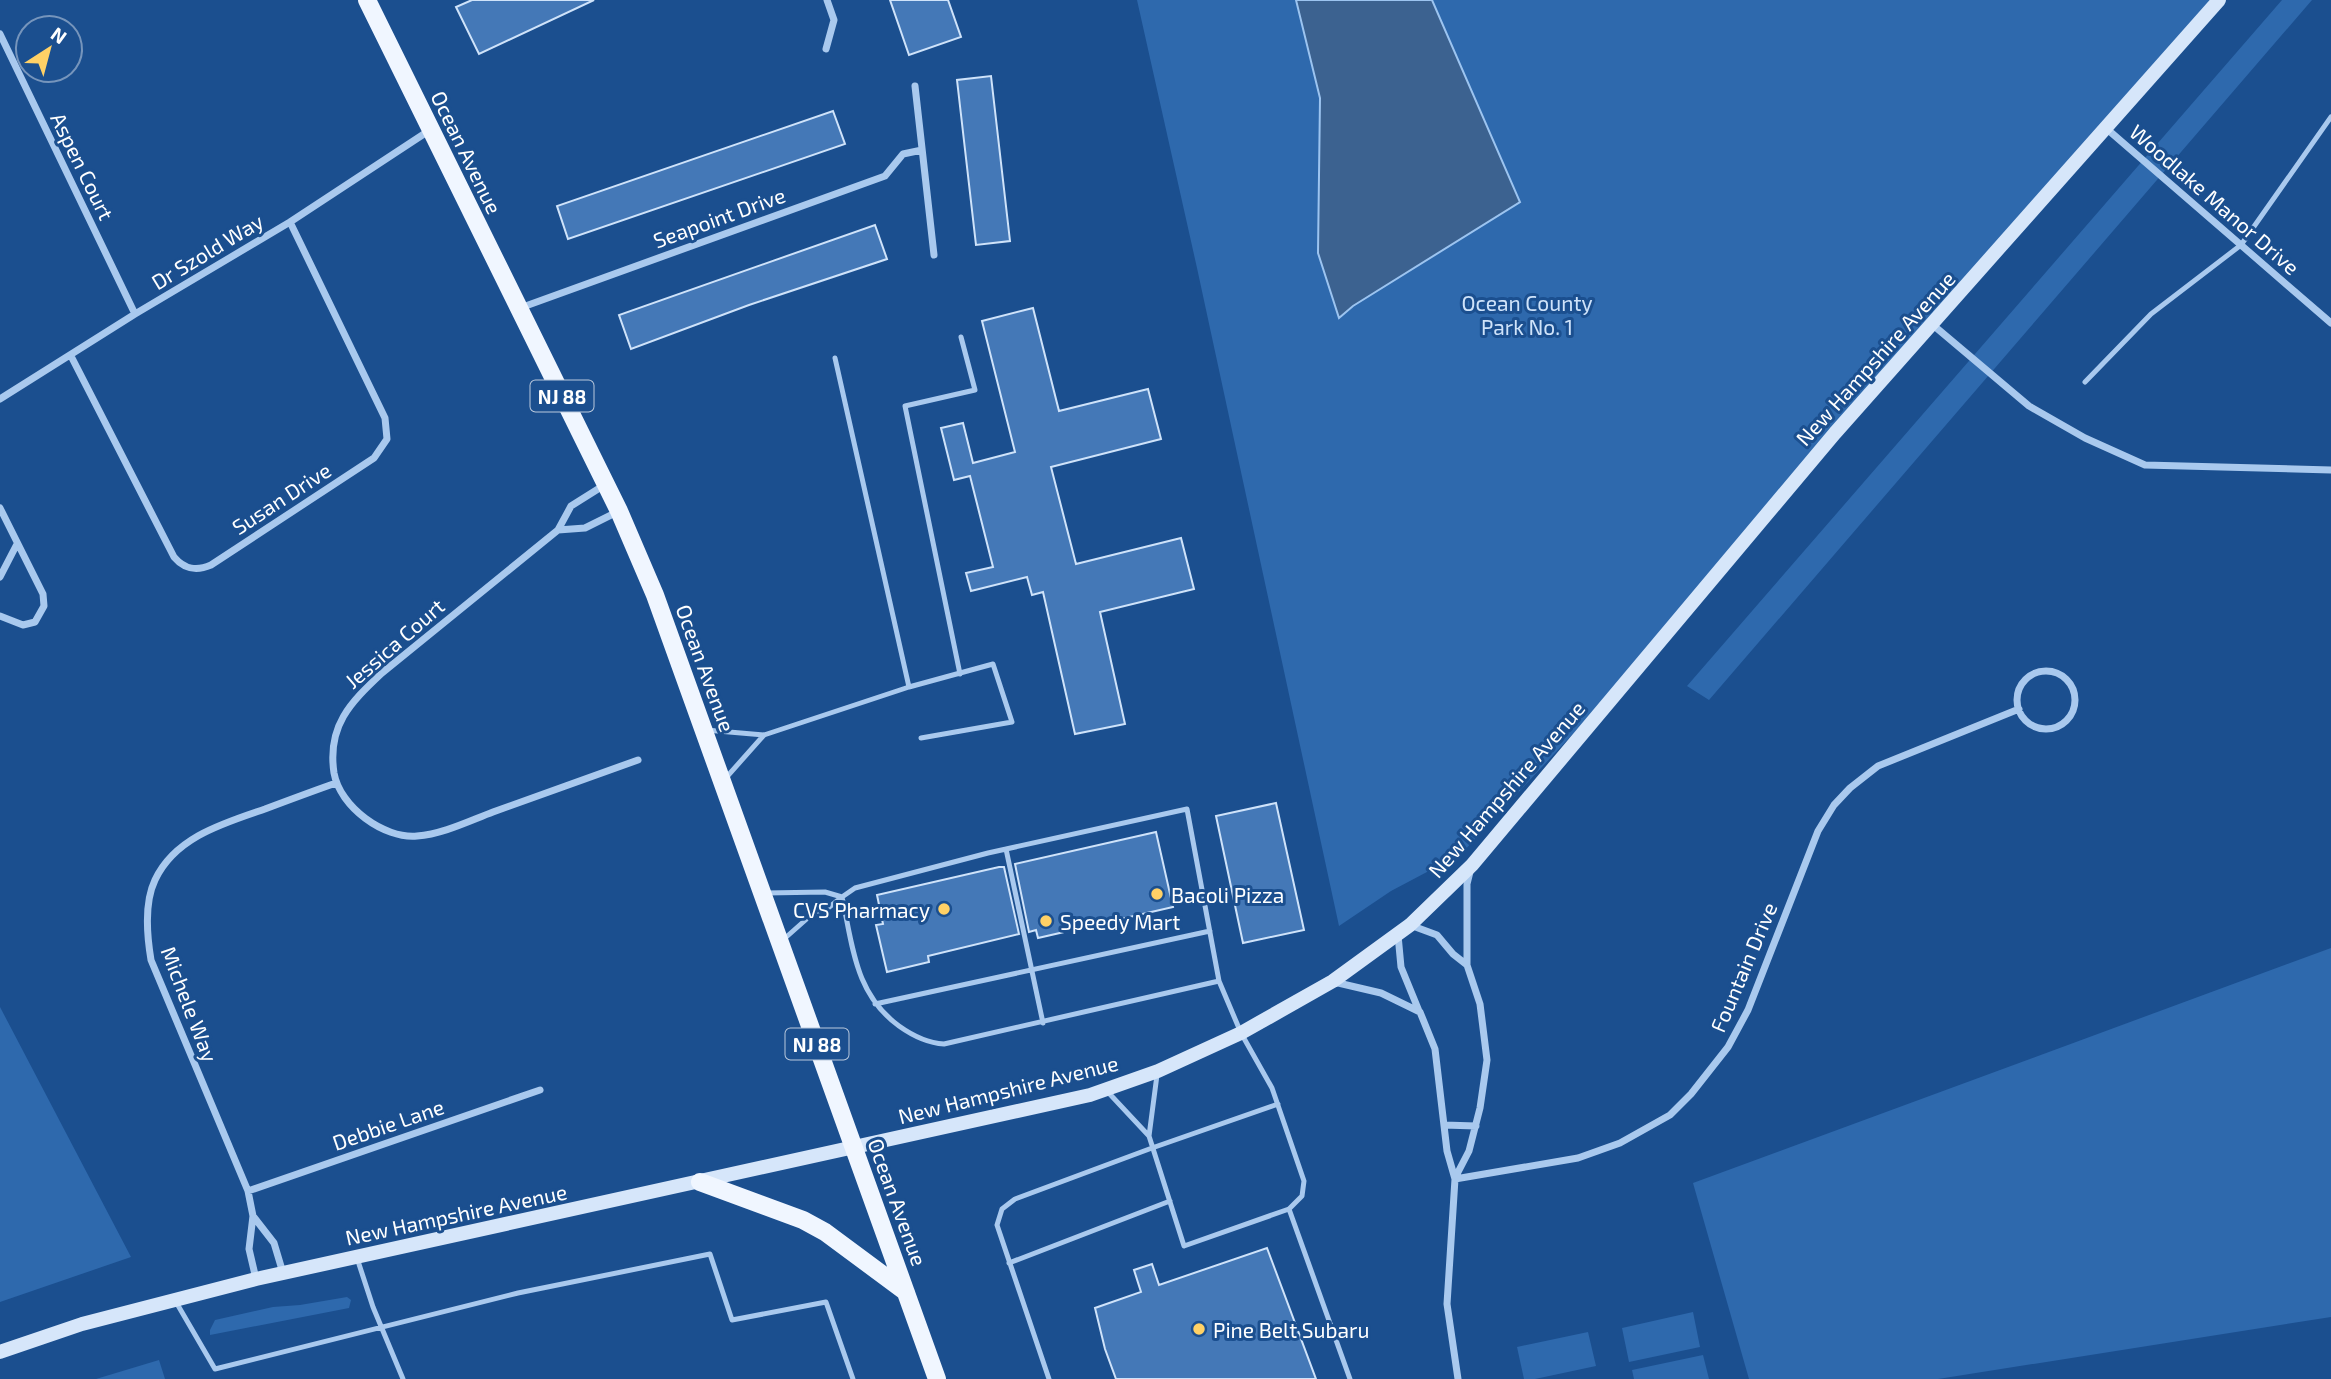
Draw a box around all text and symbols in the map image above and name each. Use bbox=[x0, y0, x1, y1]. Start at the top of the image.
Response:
north arrow bbox=[14, 14, 84, 84]
text: N bbox=[47, 22, 72, 48]
street label: Ocean Avenue bbox=[426, 86, 508, 218]
street label: Aspen Court bbox=[46, 108, 120, 224]
street label: Woodlake Manor Drive bbox=[2125, 119, 2305, 279]
street label: Seapoint Drive bbox=[650, 182, 788, 252]
street label: Dr Szold Way bbox=[147, 208, 267, 294]
street label: New Hampshire Avenue bbox=[1790, 266, 1960, 450]
park label: Ocean County Park No. 1 bbox=[1462, 290, 1593, 339]
road number: NJ 88 bbox=[530, 380, 594, 412]
street label: Susan Drive bbox=[227, 457, 335, 539]
street label: Jessica Court bbox=[339, 593, 449, 693]
street label: Ocean Avenue bbox=[671, 601, 741, 735]
street label: New Hampshire Avenue bbox=[1422, 696, 1590, 882]
place label: Bacoli Pizza bbox=[1171, 882, 1284, 907]
marker: Bacoli Pizza bbox=[1149, 886, 1165, 902]
place label: CVS Pharmacy bbox=[793, 897, 930, 922]
street label: Fountain Drive bbox=[1704, 898, 1782, 1036]
marker: CVS Pharmacy bbox=[936, 901, 952, 917]
place label: Speedy Mart bbox=[1060, 909, 1180, 934]
marker: Speedy Mart bbox=[1038, 913, 1054, 929]
street label: Michele Way bbox=[157, 943, 223, 1065]
road number: NJ 88 bbox=[786, 1028, 848, 1060]
street label: New Hampshire Avenue bbox=[895, 1050, 1121, 1128]
street label: Debbie Lane bbox=[329, 1093, 447, 1155]
street label: Ocean Avenue bbox=[863, 1135, 933, 1269]
street label: New Hampshire Avenue bbox=[343, 1178, 569, 1250]
place label: Pine Belt Subaru bbox=[1213, 1317, 1369, 1342]
marker: Pine Belt Subaru bbox=[1191, 1321, 1207, 1337]

